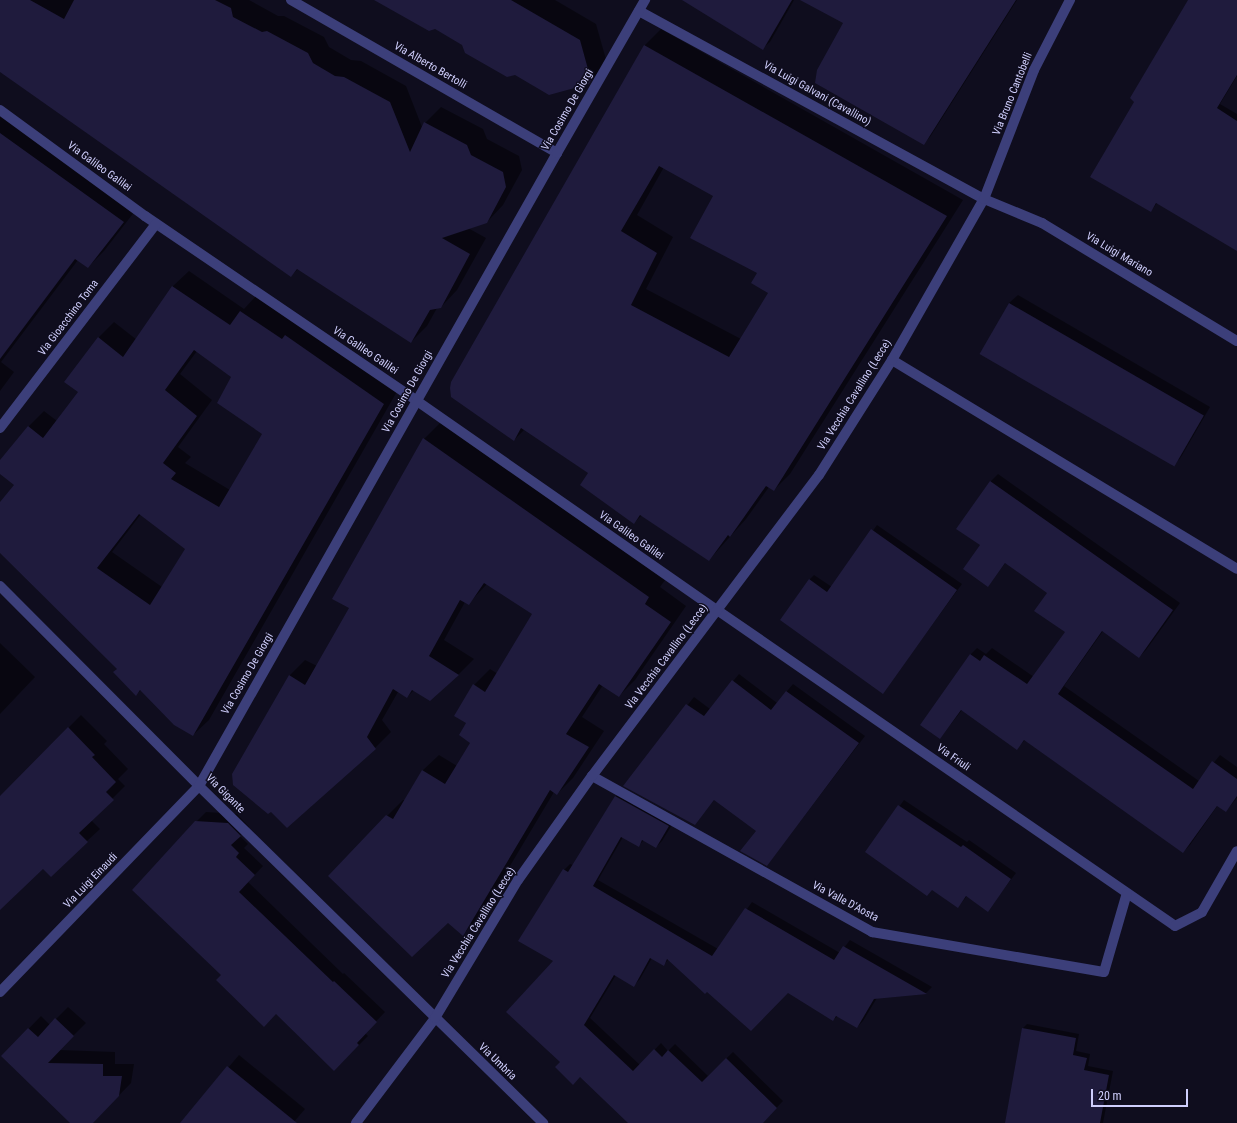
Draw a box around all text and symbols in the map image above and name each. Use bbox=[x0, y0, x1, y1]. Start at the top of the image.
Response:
street label: Via Alberto Bertolli bbox=[391, 40, 469, 92]
street label: Via Bruno Cantobelli bbox=[990, 51, 1036, 137]
street label: Via Luigi Galvani (Cavallino) bbox=[761, 59, 873, 129]
street label: Via Cosimo De Giorgi bbox=[539, 67, 597, 153]
street label: Via Galileo Galilei bbox=[64, 139, 134, 195]
street label: Via Luigi Mariano bbox=[1083, 230, 1155, 280]
street label: Via Gioacchino Toma bbox=[36, 277, 102, 359]
street label: Via Galileo Galilei bbox=[330, 324, 400, 378]
street label: Via Vecchia Cavallino (Lecce) bbox=[815, 337, 895, 453]
street label: Via Cosimo De Giorgi bbox=[380, 349, 436, 435]
street label: Via Galileo Galilei bbox=[596, 509, 666, 563]
street label: Via Vecchia Cavallino (Lecce) bbox=[623, 602, 711, 712]
street label: Via Cosimo De Giorgi bbox=[219, 631, 277, 717]
street label: Via Friuli bbox=[934, 742, 972, 774]
street label: Via Gigante bbox=[203, 772, 247, 816]
street label: Via Luigi Einaudi bbox=[61, 851, 121, 911]
street label: Via Vecchia Cavallino (Lecce) bbox=[439, 865, 519, 981]
street label: Via Valle D'Aosta bbox=[810, 879, 880, 925]
street label: Via Umbria bbox=[475, 1041, 519, 1083]
scale bar bbox=[1093, 1081, 1190, 1107]
text: 20 m bbox=[1098, 1089, 1122, 1103]

